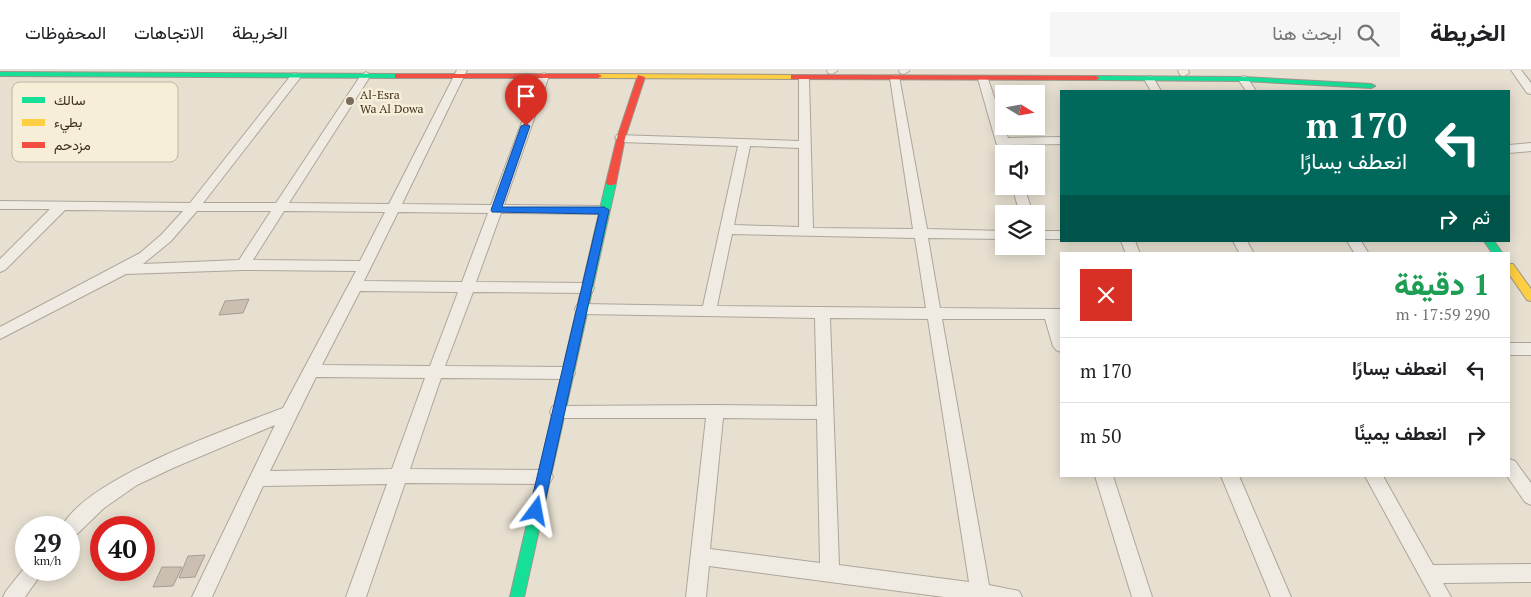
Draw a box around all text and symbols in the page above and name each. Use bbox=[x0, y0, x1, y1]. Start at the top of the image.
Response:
search box bbox=[1050, 12, 1400, 57]
text: الخريطة bbox=[1430, 16, 1506, 48]
text: المحفوظات bbox=[25, 20, 106, 44]
text: الاتجاهات bbox=[134, 20, 204, 44]
text: الخريطة bbox=[232, 20, 288, 44]
text: ابحث هنا bbox=[1272, 20, 1342, 45]
icon: search bbox=[1354, 21, 1382, 49]
pin bbox=[505, 75, 547, 126]
legend bbox=[12, 82, 178, 162]
icon: arrive bbox=[512, 82, 540, 110]
north arrow bbox=[995, 85, 1045, 135]
map controls bbox=[995, 85, 1045, 255]
place label: Al-Esra Wa Al Dowa bbox=[360, 87, 424, 116]
text: سالك bbox=[54, 90, 85, 109]
marker: Al-Esra Wa Al Dowa bbox=[344, 95, 356, 107]
text: 170 m bbox=[1306, 102, 1407, 148]
icon: left bbox=[1425, 110, 1490, 175]
text: بطيء bbox=[54, 112, 82, 134]
text: مزدحم bbox=[54, 135, 91, 154]
button: sound bbox=[995, 145, 1045, 195]
text: انعطف يسارًا bbox=[1300, 146, 1407, 175]
text: ثم bbox=[1472, 204, 1490, 229]
button: layers bbox=[995, 205, 1045, 255]
icon: right bbox=[1434, 205, 1462, 233]
text: 1 دقيقة bbox=[1394, 264, 1490, 304]
button: close bbox=[1080, 269, 1132, 321]
text: 290 m · 17:59 bbox=[1396, 303, 1490, 325]
text: انعطف يسارًا bbox=[1352, 355, 1447, 380]
icon: left bbox=[1462, 356, 1490, 384]
text: 170 m bbox=[1080, 358, 1131, 383]
text: انعطف يمينًا bbox=[1354, 420, 1447, 445]
icon: right bbox=[1462, 421, 1490, 449]
text: 50 m bbox=[1080, 423, 1121, 448]
position arrow bbox=[509, 484, 561, 536]
speed limit sign: 40 bbox=[90, 516, 155, 581]
text: 29 bbox=[33, 526, 62, 559]
text: km/h bbox=[34, 553, 61, 568]

